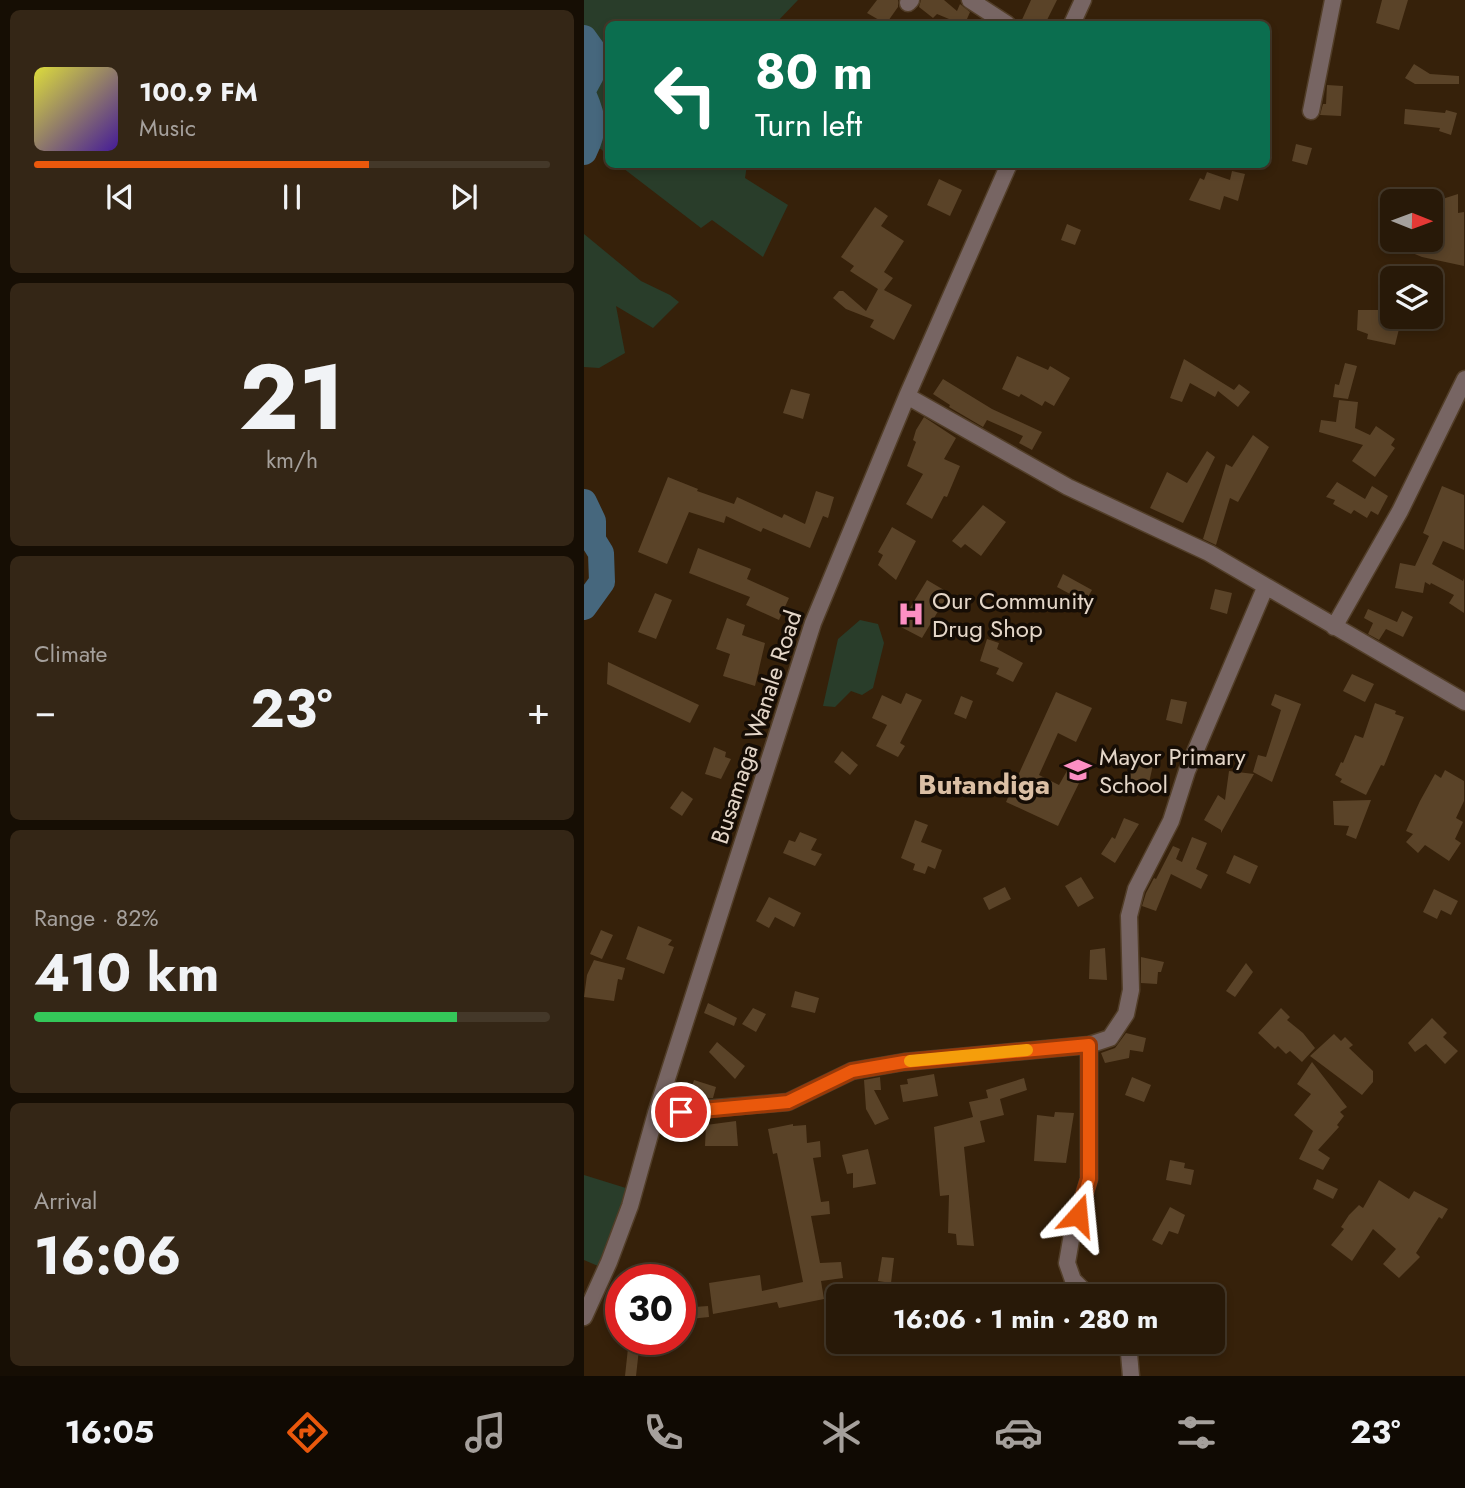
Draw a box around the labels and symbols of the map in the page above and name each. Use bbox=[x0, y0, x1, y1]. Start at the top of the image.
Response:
north arrow bbox=[1380, 189, 1443, 252]
place label: Our Community Drug Shop bbox=[932, 583, 1094, 646]
hospital icon: Our Community Drug Shop bbox=[896, 599, 926, 629]
street label: Busamaga Wanale Road bbox=[702, 606, 810, 848]
place label: Mayor Primary School bbox=[1099, 739, 1246, 802]
school or university icon: Mayor Primary School bbox=[1063, 755, 1093, 785]
district label: Butandiga bbox=[918, 764, 1050, 805]
pin bbox=[651, 1082, 711, 1142]
position arrow bbox=[1041, 1178, 1115, 1252]
speed limit sign: 30 bbox=[605, 1264, 696, 1355]

